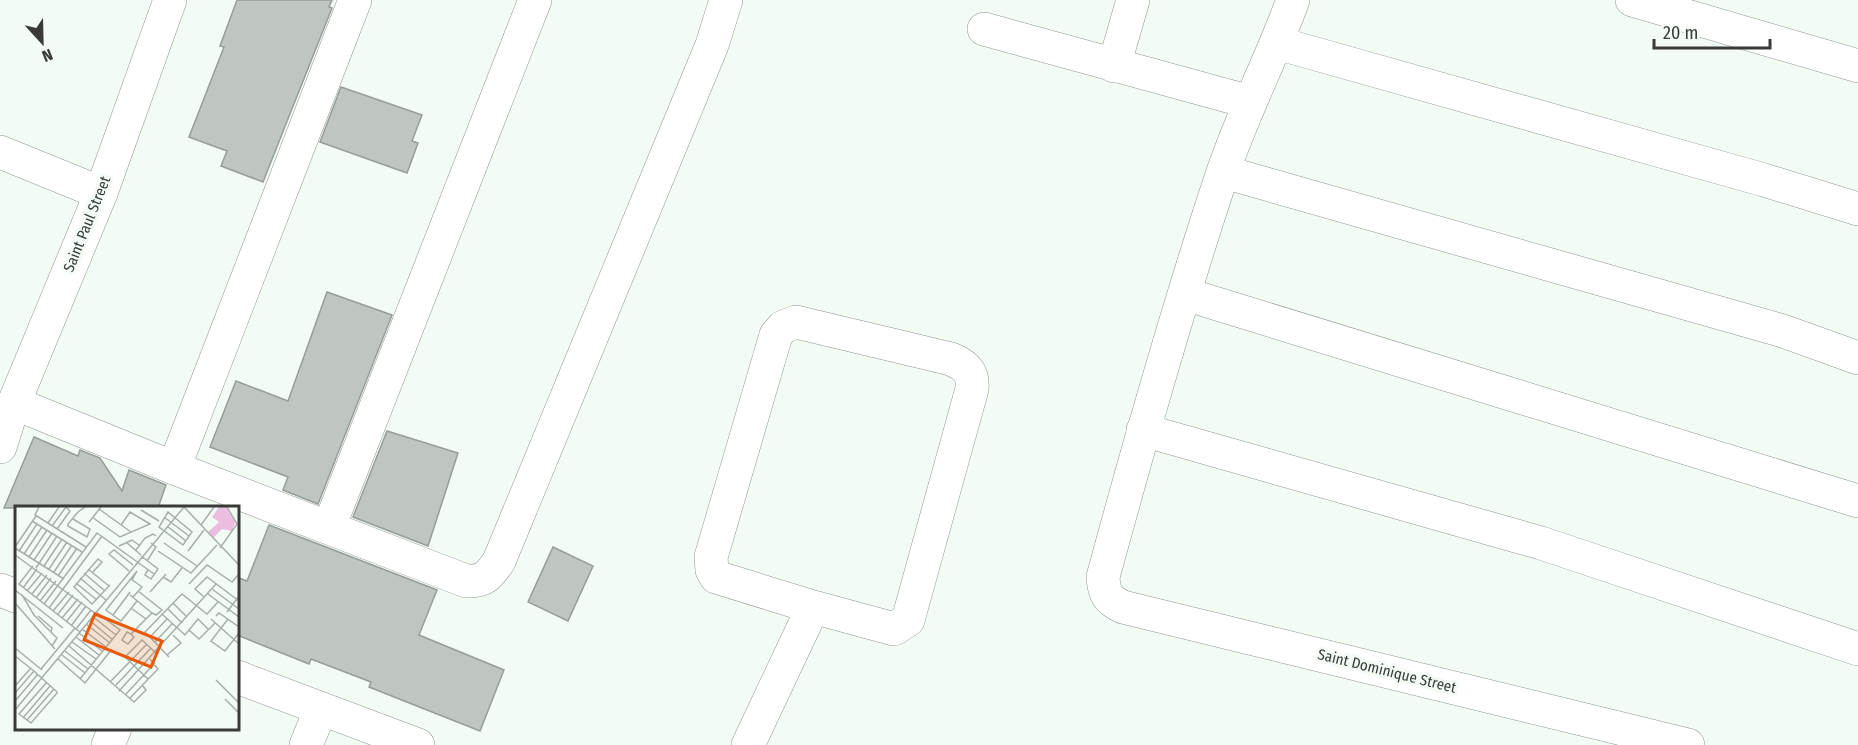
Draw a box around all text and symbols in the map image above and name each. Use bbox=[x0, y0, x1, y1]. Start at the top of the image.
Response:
north arrow bbox=[12, 12, 72, 72]
scale bar bbox=[1654, 12, 1770, 50]
text: 20 m bbox=[1663, 22, 1698, 44]
text: N bbox=[39, 45, 55, 66]
street label: Saint Paul Street bbox=[60, 173, 114, 274]
inset map bbox=[15, 506, 238, 730]
street label: Saint Dominique Street bbox=[1316, 645, 1458, 697]

